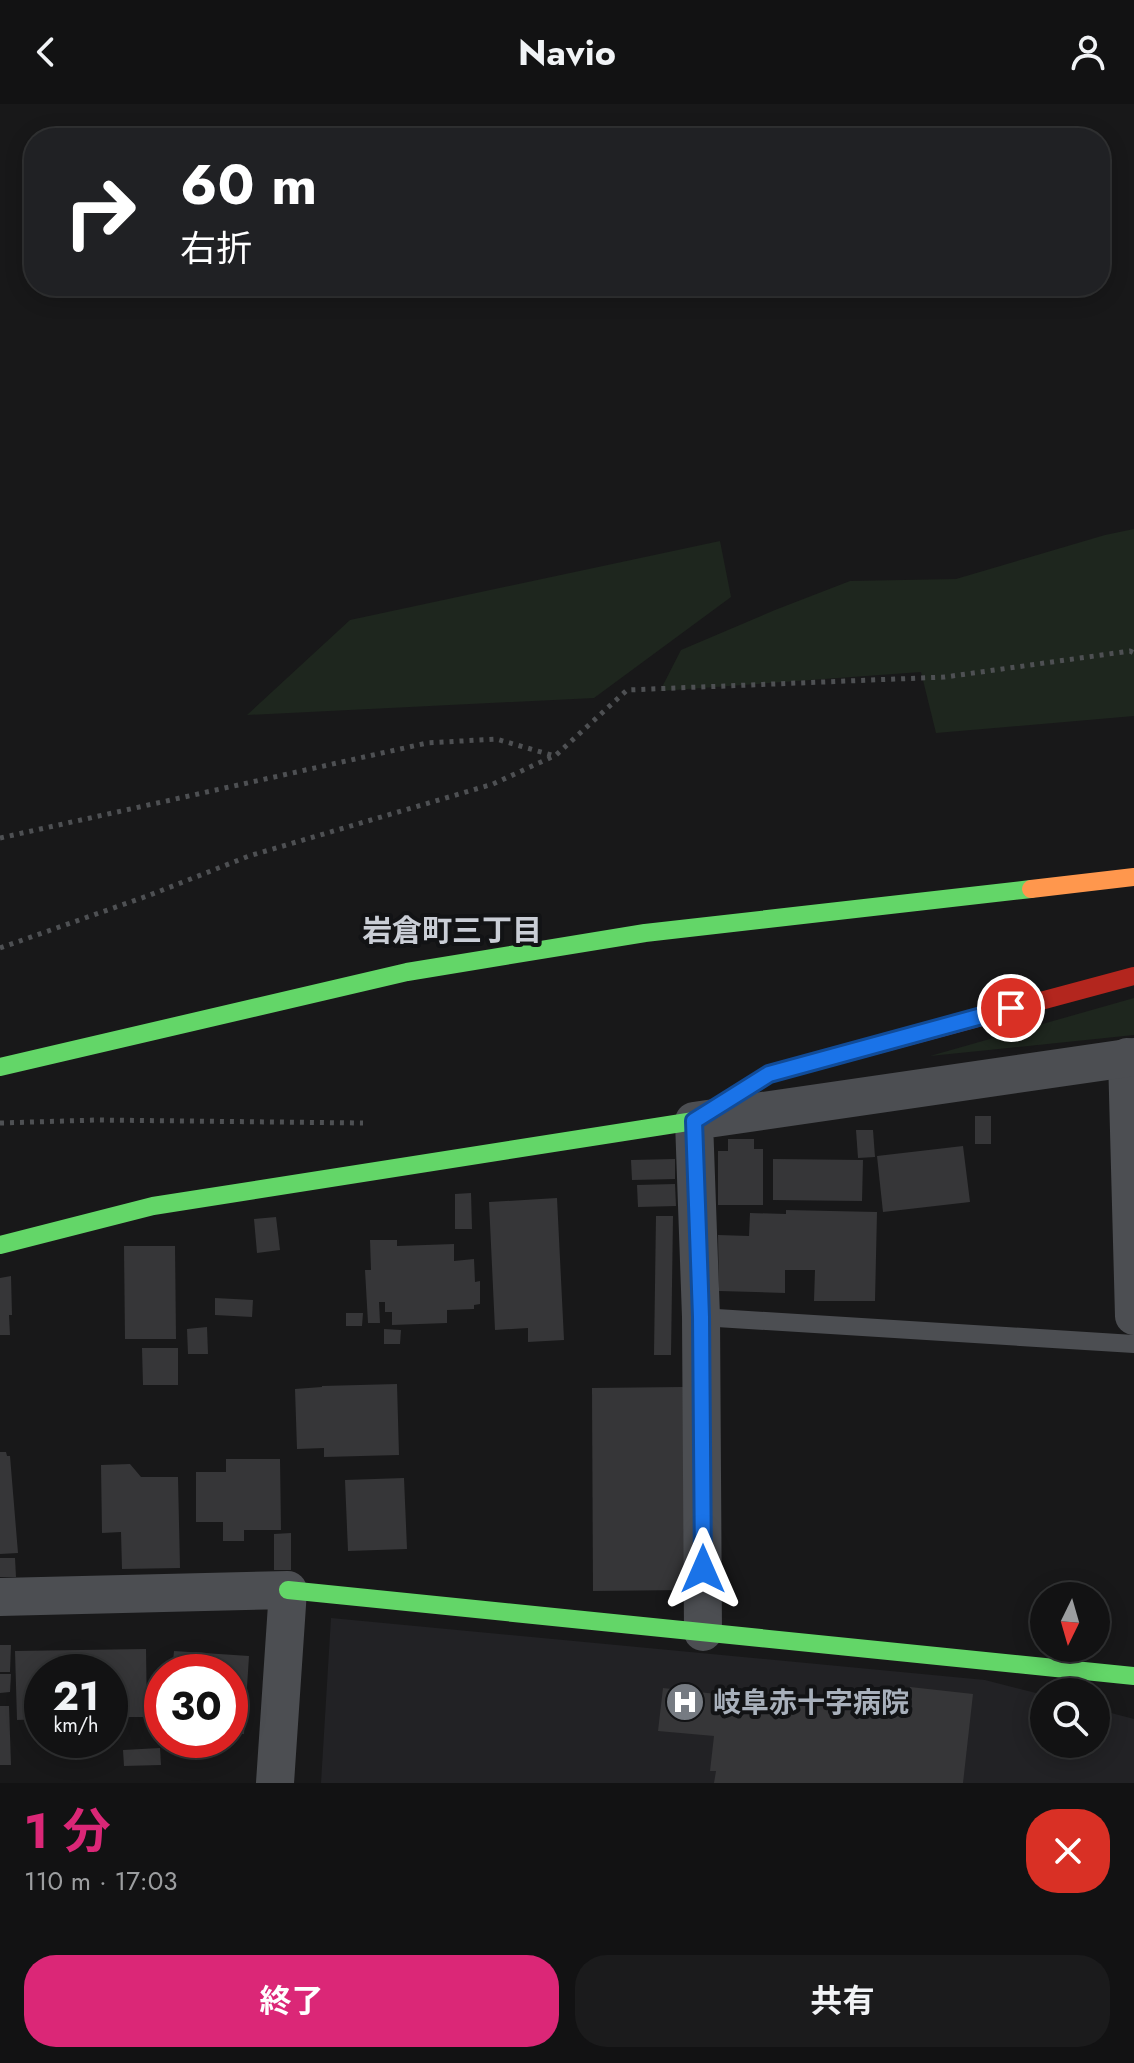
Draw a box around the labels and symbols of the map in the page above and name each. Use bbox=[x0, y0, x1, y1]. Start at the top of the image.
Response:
district label: 岩倉町三丁目 bbox=[362, 909, 542, 952]
pin bbox=[977, 974, 1045, 1042]
position arrow bbox=[661, 1527, 745, 1611]
north arrow bbox=[1030, 1582, 1110, 1662]
speed limit sign: 30 bbox=[144, 1654, 248, 1758]
hospital icon: 岐阜赤十字病院 bbox=[664, 1681, 706, 1723]
place label: 岐阜赤十字病院 bbox=[713, 1682, 909, 1723]

